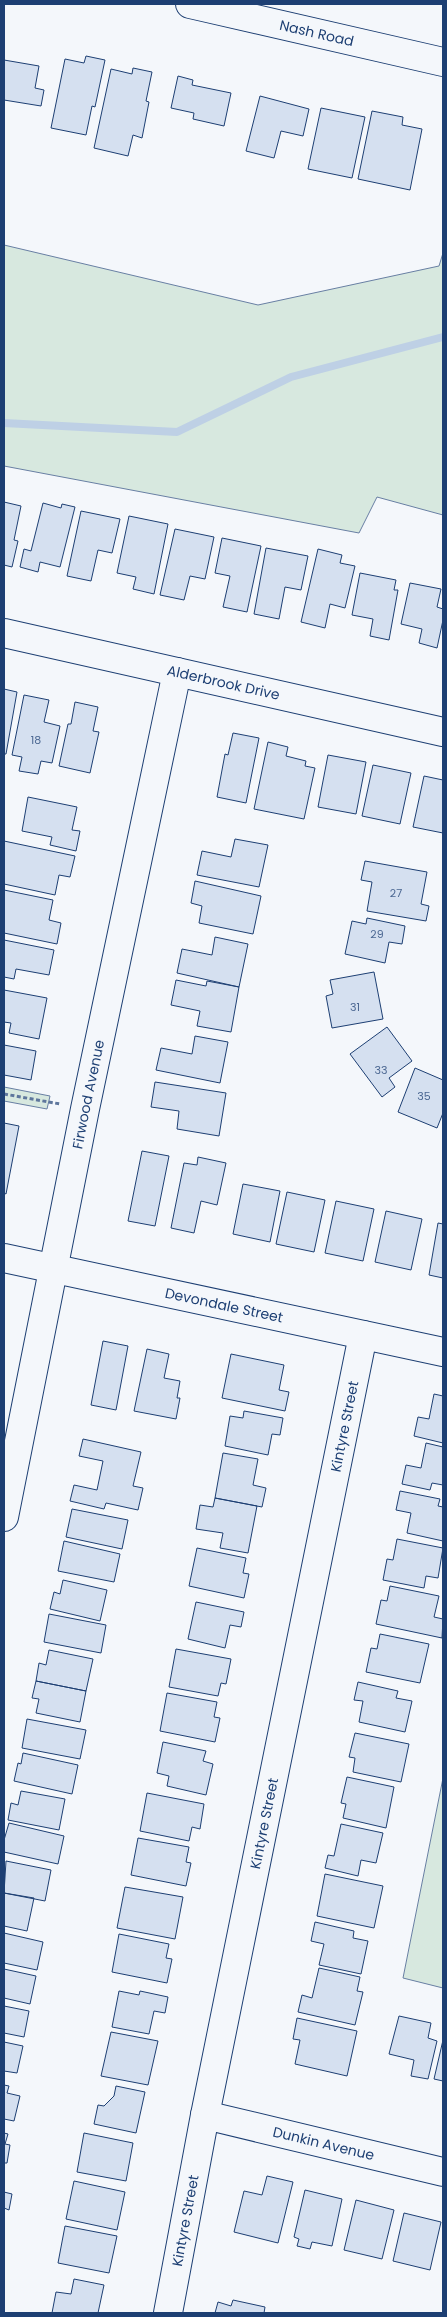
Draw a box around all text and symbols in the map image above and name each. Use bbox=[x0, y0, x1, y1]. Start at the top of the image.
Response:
street label: Nash Road bbox=[278, 15, 356, 51]
street label: Alderbrook Drive bbox=[165, 660, 282, 705]
house number: 18 bbox=[31, 732, 41, 748]
house number: 27 bbox=[390, 885, 402, 901]
house number: 29 bbox=[370, 926, 384, 942]
house number: 31 bbox=[350, 999, 360, 1015]
street label: Firwood Avenue bbox=[67, 1038, 109, 1151]
house number: 33 bbox=[375, 1062, 387, 1078]
house number: 35 bbox=[417, 1088, 431, 1104]
street label: Devondale Street bbox=[163, 1283, 285, 1327]
street label: Kintyre Street bbox=[325, 1379, 363, 1474]
street label: Kintyre Street bbox=[245, 1776, 283, 1871]
street label: Dunkin Avenue bbox=[271, 2122, 377, 2165]
street label: Kintyre Street bbox=[167, 2173, 204, 2268]

